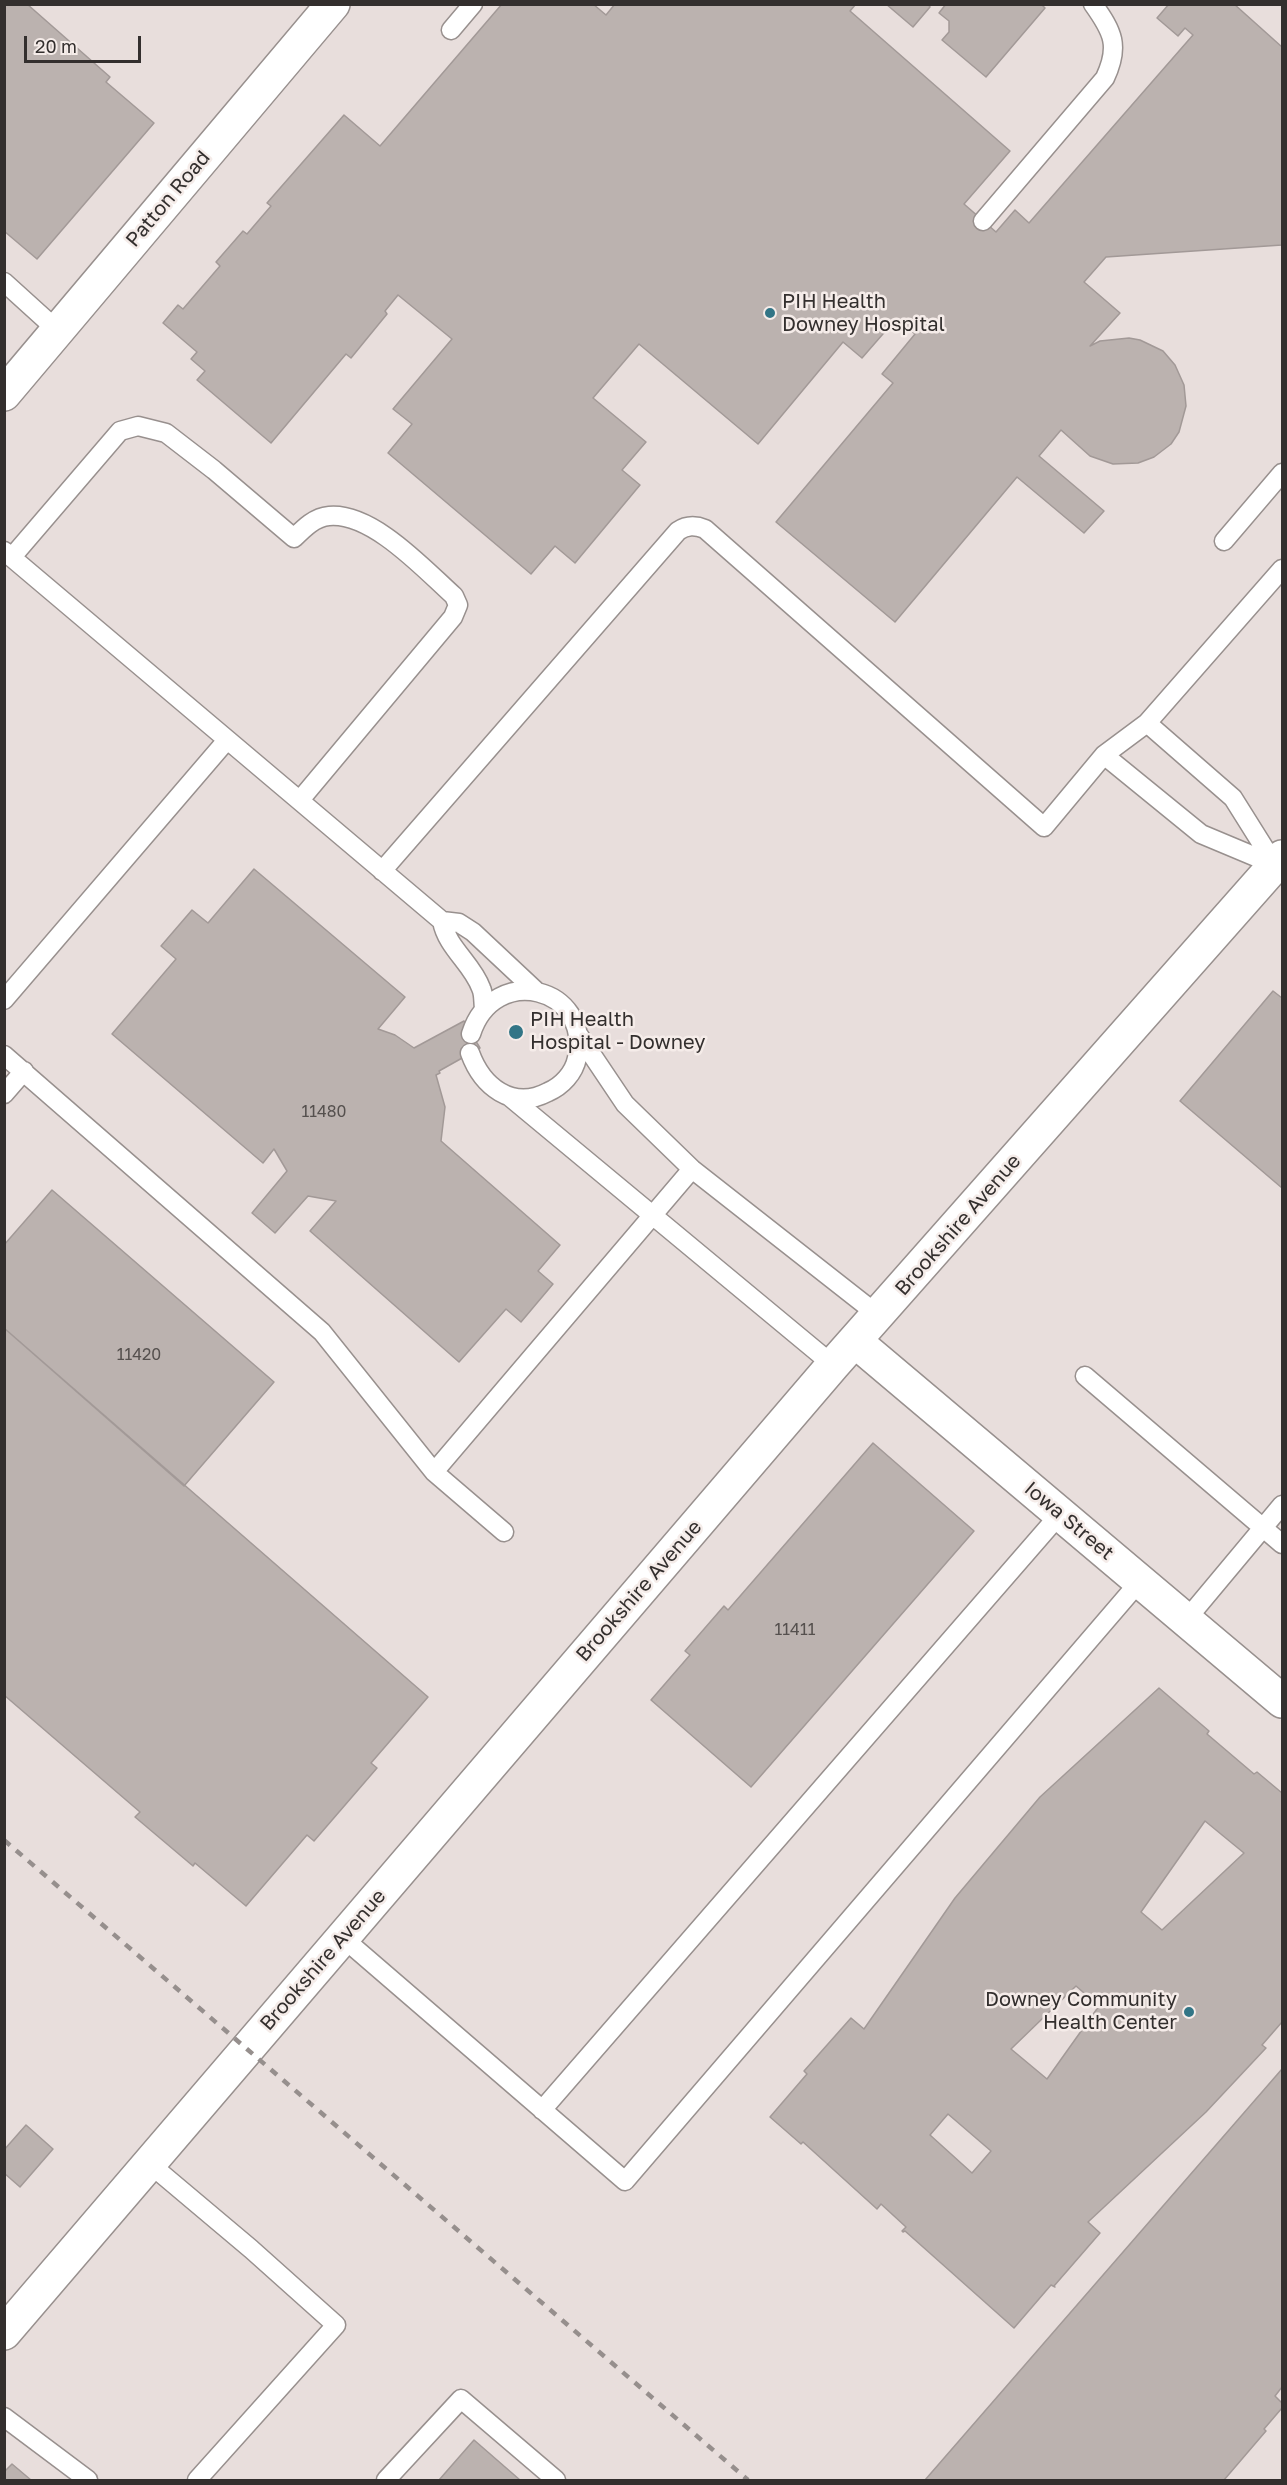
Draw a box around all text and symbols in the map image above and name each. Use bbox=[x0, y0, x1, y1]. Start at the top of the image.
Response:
scale bar bbox=[27, 24, 144, 62]
text: 20 m bbox=[35, 35, 77, 57]
street label: Patton Road bbox=[121, 146, 215, 252]
place label: PIH Health Downey Hospital bbox=[782, 290, 945, 337]
marker: PIH Health Downey Hospital bbox=[763, 306, 777, 320]
place label: PIH Health Hospital - Downey bbox=[530, 1008, 705, 1055]
marker: PIH Health Hospital - Downey bbox=[507, 1023, 525, 1041]
house number: 11480 bbox=[302, 1102, 346, 1122]
street label: Brookshire Avenue bbox=[890, 1149, 1026, 1301]
house number: 11420 bbox=[117, 1345, 161, 1365]
street label: Iowa Street bbox=[1019, 1477, 1119, 1565]
street label: Brookshire Avenue bbox=[571, 1515, 707, 1667]
house number: 11411 bbox=[775, 1620, 815, 1640]
street label: Brookshire Avenue bbox=[255, 1884, 391, 2036]
place label: Downey Community Health Center bbox=[985, 1988, 1177, 2035]
marker: Downey Community Health Center bbox=[1182, 2005, 1196, 2019]

